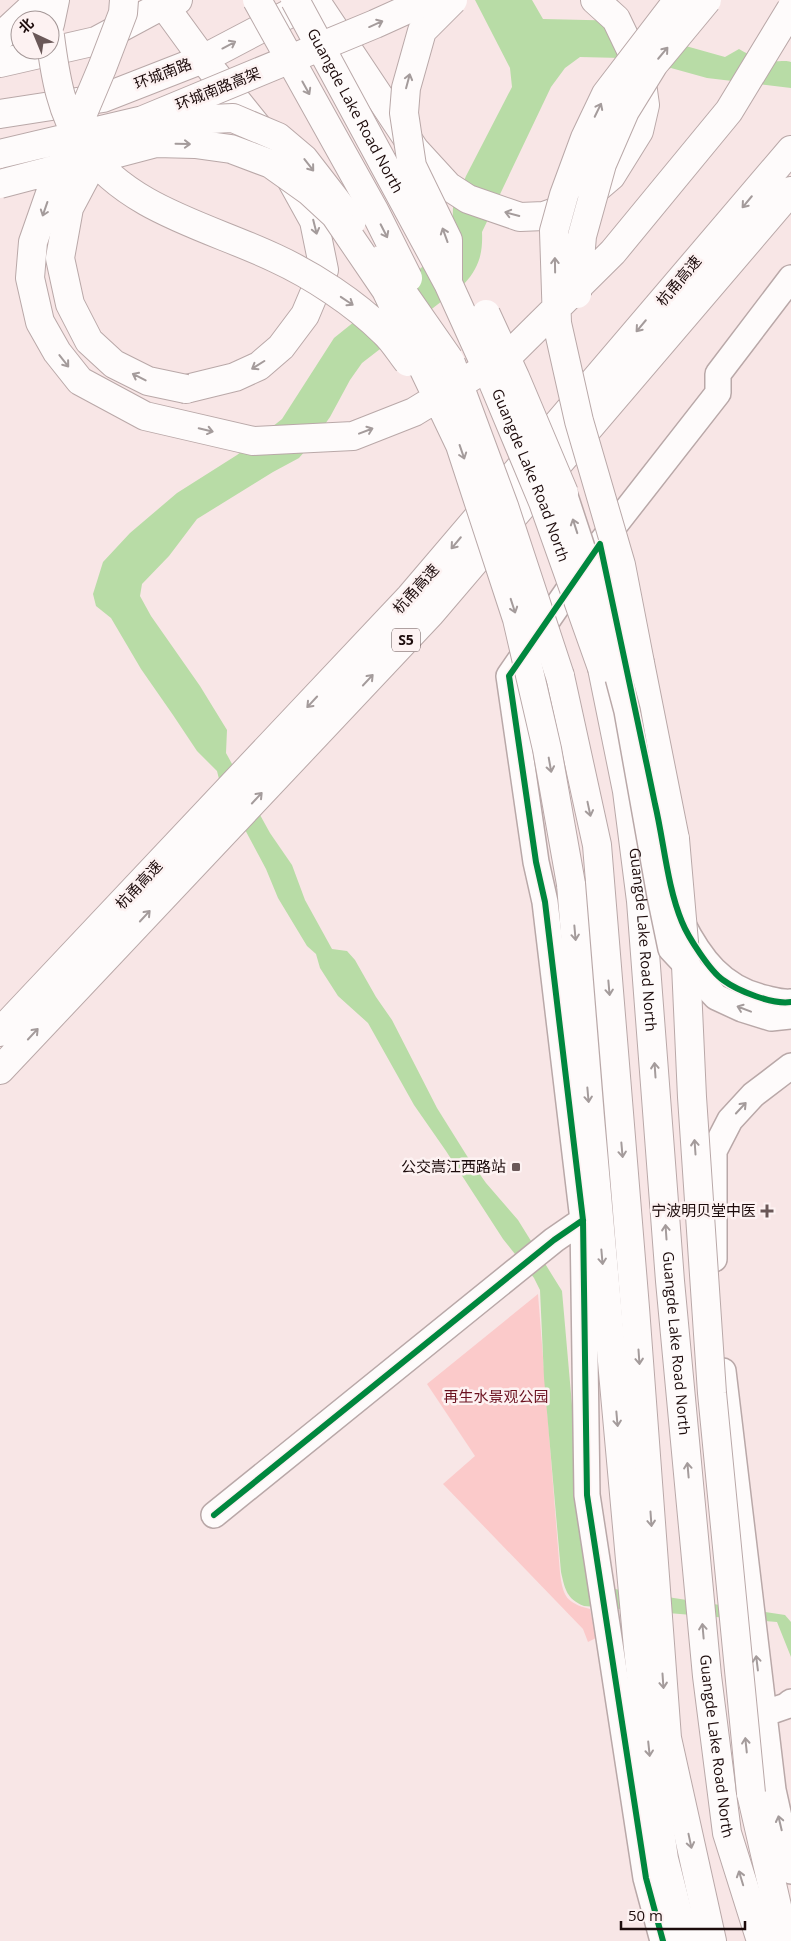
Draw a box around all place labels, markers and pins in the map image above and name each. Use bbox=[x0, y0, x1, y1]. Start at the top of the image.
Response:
place label: 公交嵩江西路站 bbox=[401, 1156, 506, 1176]
marker: 公交嵩江西路站 bbox=[510, 1161, 522, 1173]
place label: 宁波明贝堂中医 bbox=[651, 1200, 756, 1220]
marker: 宁波明贝堂中医 bbox=[760, 1204, 774, 1218]

